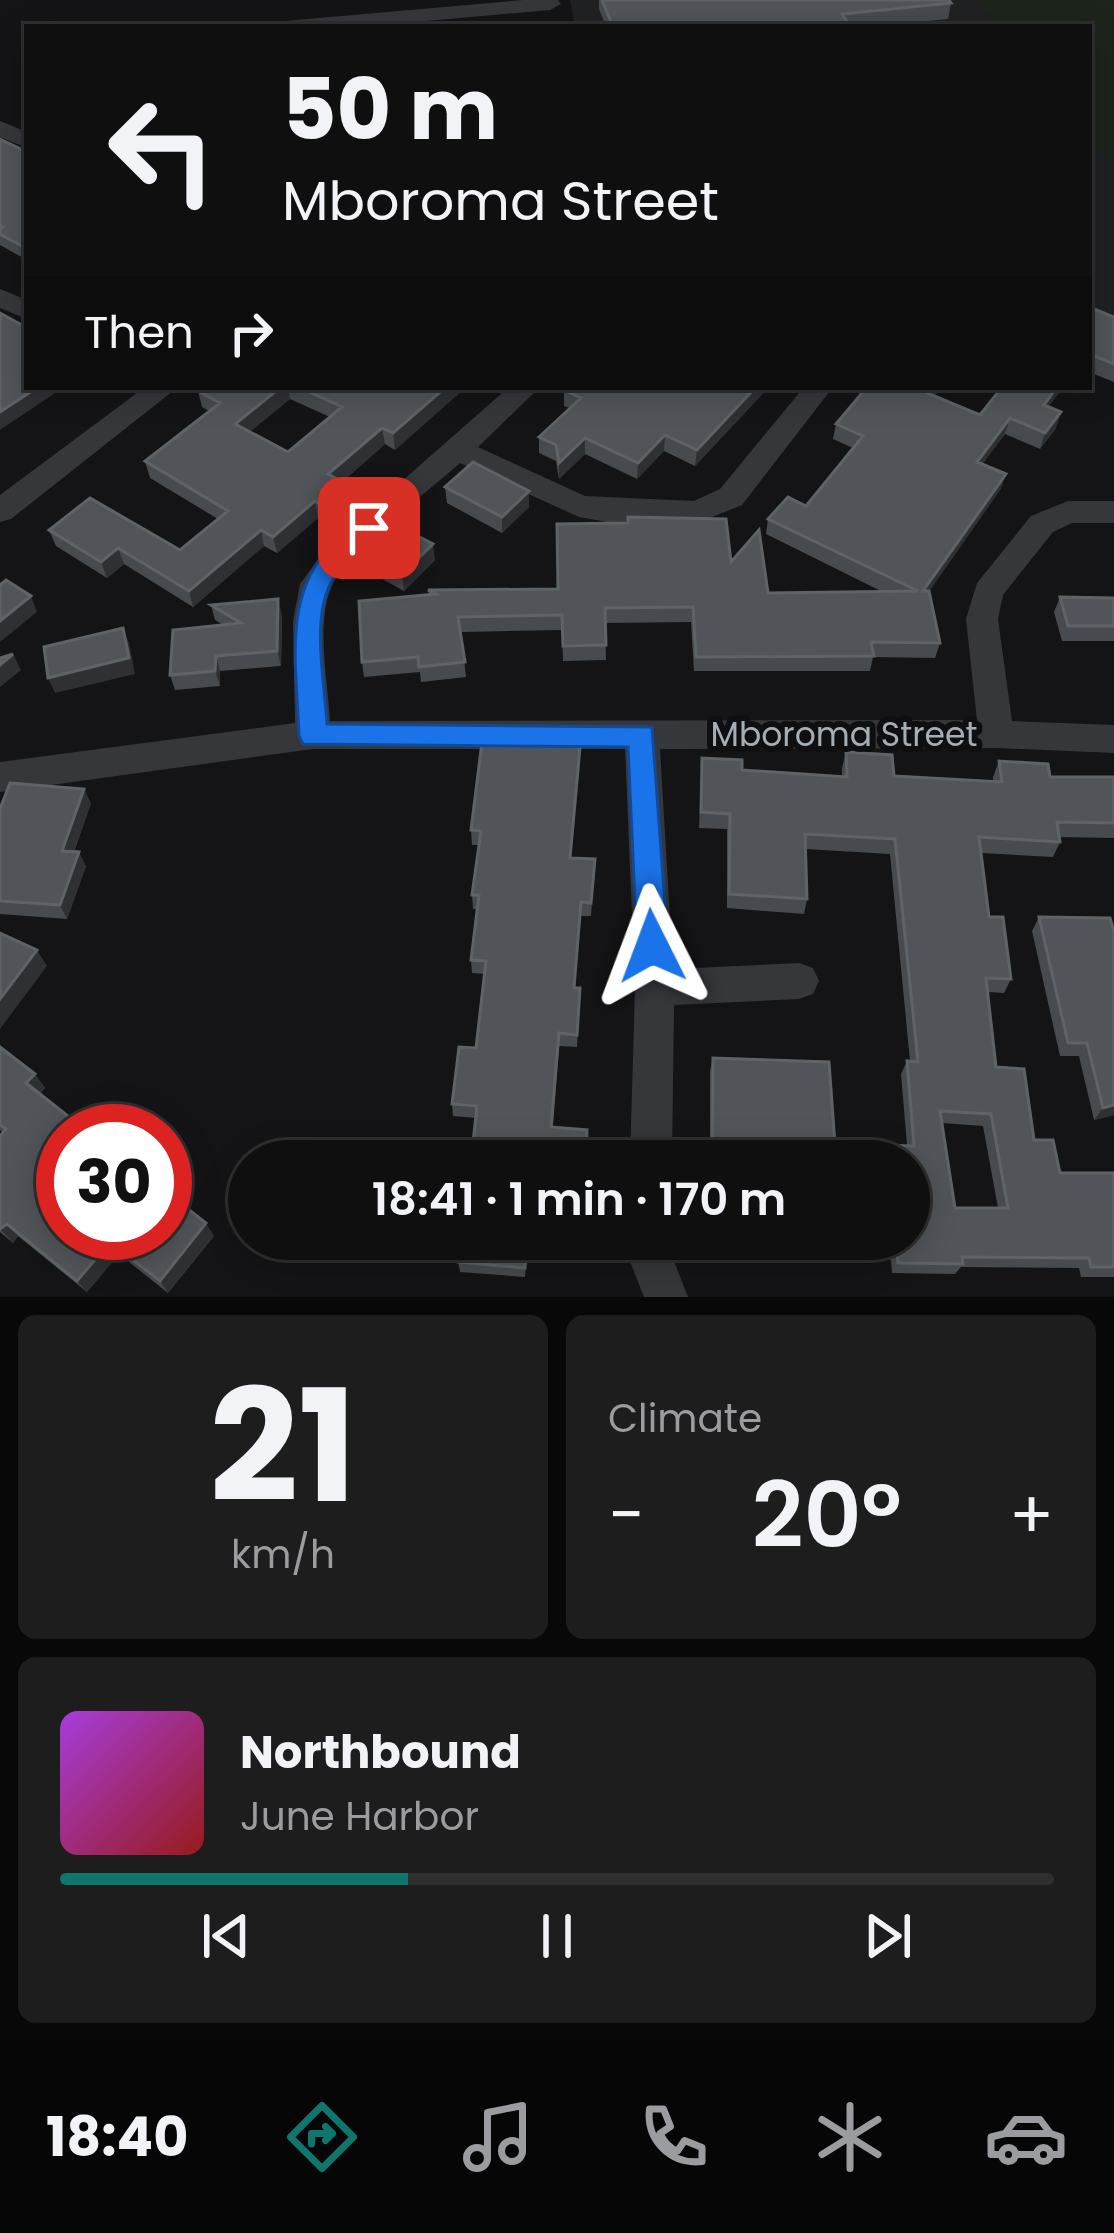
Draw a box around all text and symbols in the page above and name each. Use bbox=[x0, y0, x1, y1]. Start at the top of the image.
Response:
text: 50 m bbox=[282, 51, 498, 168]
icon: left bbox=[84, 72, 240, 228]
text: Mboroma Street bbox=[282, 163, 719, 239]
icon: right bbox=[218, 300, 284, 366]
text: Then bbox=[84, 301, 194, 364]
pin bbox=[318, 477, 420, 579]
icon: arrive bbox=[336, 495, 402, 561]
street label: Mboroma Street bbox=[710, 711, 978, 758]
position arrow bbox=[589, 883, 715, 1009]
speed limit sign: 30 bbox=[36, 1104, 192, 1260]
text: 18:41 · 1 min · 170 m bbox=[372, 1168, 786, 1231]
text: 21 bbox=[209, 1337, 357, 1556]
text: Climate bbox=[608, 1391, 762, 1446]
text: 20° bbox=[752, 1452, 902, 1579]
text: − bbox=[608, 1469, 644, 1561]
text: + bbox=[1009, 1469, 1054, 1561]
text: km/h bbox=[231, 1527, 335, 1582]
text: Northbound bbox=[240, 1721, 521, 1784]
text: June Harbor bbox=[240, 1789, 479, 1844]
icon: previous bbox=[193, 1903, 259, 1969]
icon: pause bbox=[524, 1903, 590, 1969]
icon: next bbox=[855, 1903, 921, 1969]
icon: directions bbox=[280, 2095, 364, 2179]
icon: music bbox=[456, 2095, 540, 2179]
icon: phone bbox=[632, 2095, 716, 2179]
icon: climate bbox=[808, 2095, 892, 2179]
icon: car bbox=[984, 2095, 1068, 2179]
text: 18:40 bbox=[46, 2099, 188, 2175]

